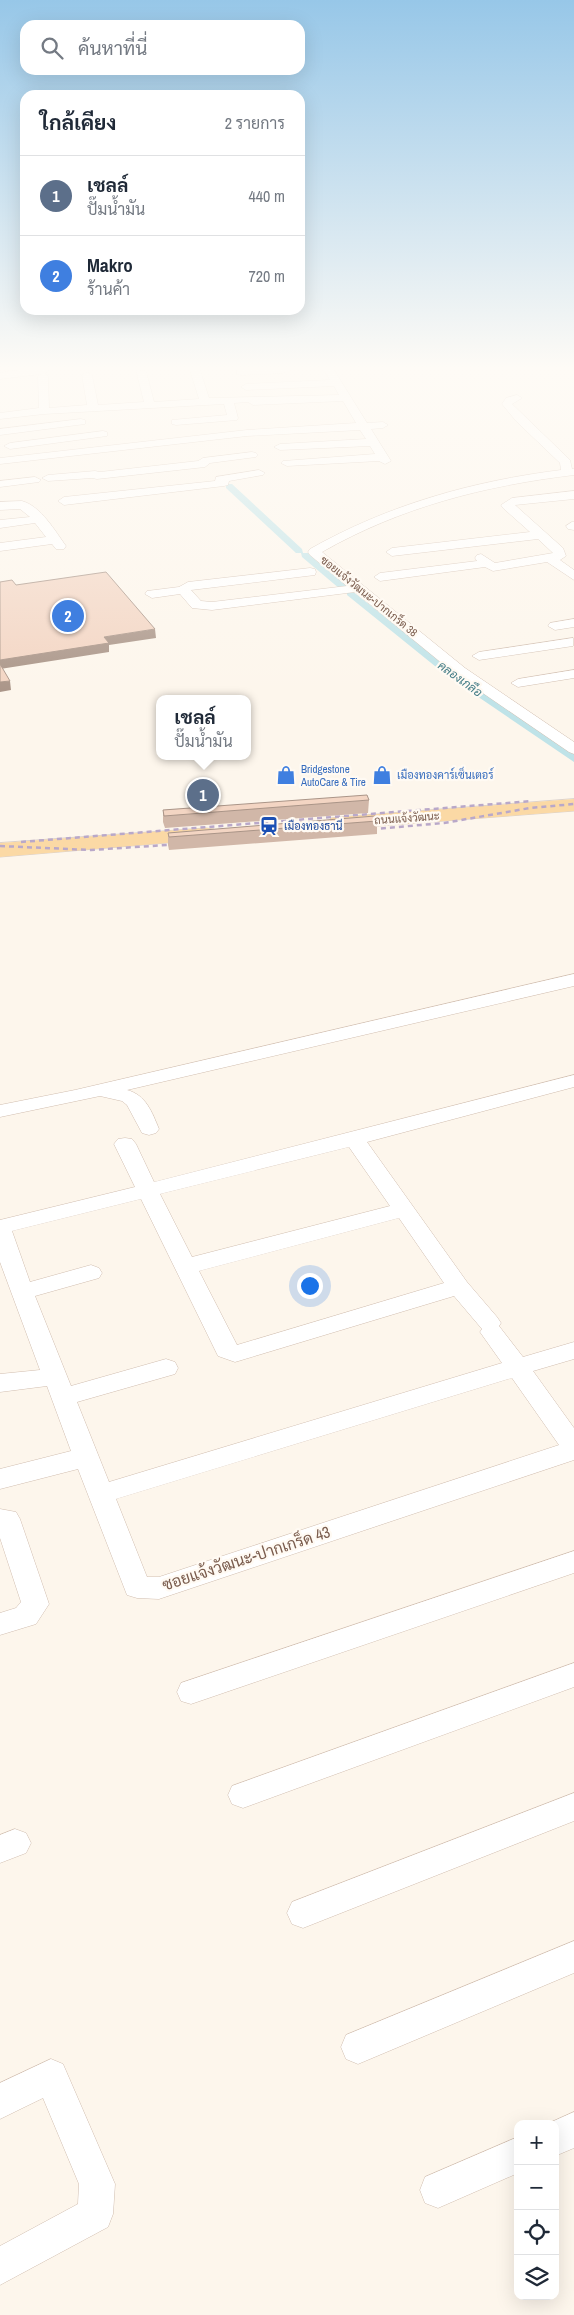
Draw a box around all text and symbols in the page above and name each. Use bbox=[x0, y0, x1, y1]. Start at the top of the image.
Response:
search box bbox=[20, 20, 305, 75]
icon: search bbox=[38, 34, 66, 62]
text: ค้นหาที่นี่ bbox=[78, 35, 147, 61]
text: ใกล้เคียง bbox=[40, 108, 116, 137]
text: 2 รายการ bbox=[225, 112, 285, 134]
text: เชลล์ bbox=[87, 172, 128, 198]
text: 1 bbox=[52, 185, 60, 207]
text: 440 m bbox=[249, 185, 285, 207]
text: ปั๊มน้ำมัน bbox=[87, 198, 145, 220]
text: Makro bbox=[87, 252, 133, 278]
text: 2 bbox=[52, 265, 60, 287]
text: 720 m bbox=[249, 265, 285, 287]
text: ร้านค้า bbox=[87, 278, 130, 300]
street label: ซอยแจ้งวัฒนะ-ปากเกร็ด 38 bbox=[318, 551, 422, 639]
pin: 2 bbox=[52, 597, 84, 635]
water label: คลองเกลือ bbox=[435, 657, 485, 701]
popup bbox=[156, 695, 251, 760]
text: เชลล์ bbox=[174, 704, 216, 730]
text: ปั๊มน้ำมัน bbox=[174, 730, 233, 752]
place label: Bridgestone AutoCare & Tire bbox=[300, 762, 366, 789]
shop icon: Bridgestone AutoCare & Tire bbox=[275, 764, 297, 786]
shop icon: เมืองทองคาร์เซ็นเตอร์ bbox=[371, 764, 393, 786]
place label: เมืองทองคาร์เซ็นเตอร์ bbox=[397, 766, 494, 782]
pin: 1 bbox=[187, 776, 219, 814]
street label: ถนนแจ้งวัฒนะ bbox=[374, 809, 440, 827]
station icon: เมืองทองธานี bbox=[258, 815, 280, 837]
place label: เมืองทองธานี bbox=[284, 818, 343, 833]
your location bbox=[297, 1273, 323, 1299]
street label: ซอยแจ้งวัฒนะ-ปากเกร็ด 43 bbox=[159, 1519, 333, 1596]
map controls bbox=[514, 2120, 559, 2300]
button: + bbox=[514, 2120, 559, 2165]
button: − bbox=[514, 2165, 559, 2210]
button: locate bbox=[514, 2210, 559, 2255]
button: layers bbox=[514, 2255, 559, 2300]

